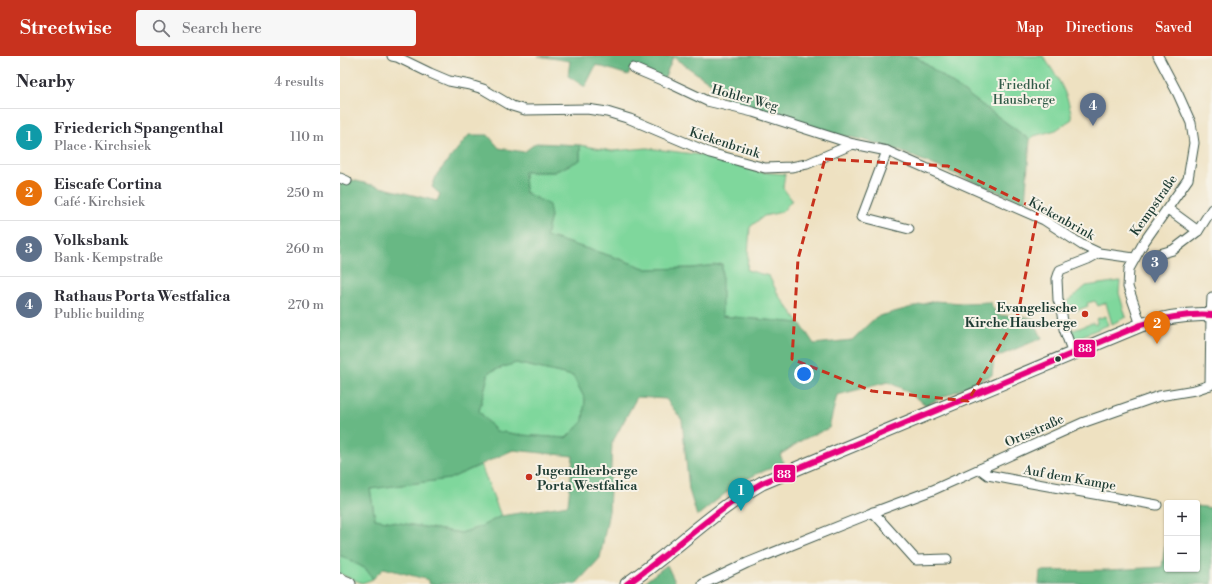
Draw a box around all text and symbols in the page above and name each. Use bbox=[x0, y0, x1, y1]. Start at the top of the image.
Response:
search box bbox=[136, 10, 416, 46]
text: Streetwise bbox=[20, 16, 112, 40]
icon: search bbox=[150, 17, 172, 39]
text: Search here bbox=[182, 19, 262, 38]
text: Map bbox=[1016, 19, 1044, 37]
text: Directions bbox=[1066, 19, 1133, 37]
text: Saved bbox=[1155, 19, 1192, 37]
text: Nearby bbox=[16, 71, 75, 93]
text: 4 results bbox=[274, 74, 324, 90]
park label: Friedhof Hausberge bbox=[993, 77, 1056, 108]
street label: Hohler Weg bbox=[710, 81, 780, 115]
pin: 4 bbox=[1080, 93, 1106, 126]
text: Friederich Spangenthal bbox=[54, 119, 223, 138]
street label: Kiekenbrink bbox=[687, 124, 763, 162]
text: 1 bbox=[26, 129, 32, 145]
text: 110 m bbox=[290, 129, 324, 145]
text: Place · Kirchsiek bbox=[54, 138, 151, 154]
street label: Kempstraße bbox=[1127, 171, 1181, 239]
text: Eiscafe Cortina bbox=[54, 175, 162, 194]
text: 2 bbox=[25, 185, 33, 201]
text: 250 m bbox=[287, 185, 324, 201]
text: Café · Kirchsiek bbox=[54, 194, 145, 210]
street label: Kiekenbrink bbox=[1026, 194, 1099, 244]
text: Volksbank bbox=[54, 231, 129, 250]
text: 3 bbox=[25, 241, 33, 257]
text: 260 m bbox=[286, 241, 324, 257]
text: Bank · Kempstraße bbox=[54, 250, 163, 266]
pin: 3 bbox=[1142, 250, 1168, 283]
text: Rathaus Porta Westfalica bbox=[54, 287, 230, 306]
text: 4 bbox=[25, 297, 33, 313]
text: 270 m bbox=[288, 297, 324, 313]
place label: Evangelische Kirche Hausberge bbox=[965, 300, 1077, 331]
text: Public building bbox=[54, 306, 144, 322]
marker: Evangelische Kirche Hausberge bbox=[1080, 309, 1090, 319]
pin: 2 bbox=[1144, 311, 1170, 344]
line badge: 88 bbox=[1073, 339, 1096, 358]
text: 88 bbox=[1078, 342, 1092, 356]
unlabelled marker bbox=[1053, 354, 1063, 364]
your location bbox=[794, 364, 814, 384]
street label: Ortsstraße bbox=[1002, 411, 1067, 451]
street label: Auf dem Kampe bbox=[1021, 462, 1118, 494]
place label: Jugendherberge Porta Westfalica bbox=[535, 463, 638, 494]
line badge: 88 bbox=[773, 464, 796, 483]
text: 88 bbox=[777, 468, 791, 482]
marker: Jugendherberge Porta Westfalica bbox=[524, 472, 534, 482]
pin: 1 bbox=[728, 478, 754, 511]
map controls bbox=[1164, 500, 1200, 572]
button: + bbox=[1164, 500, 1200, 536]
button: − bbox=[1164, 536, 1200, 572]

